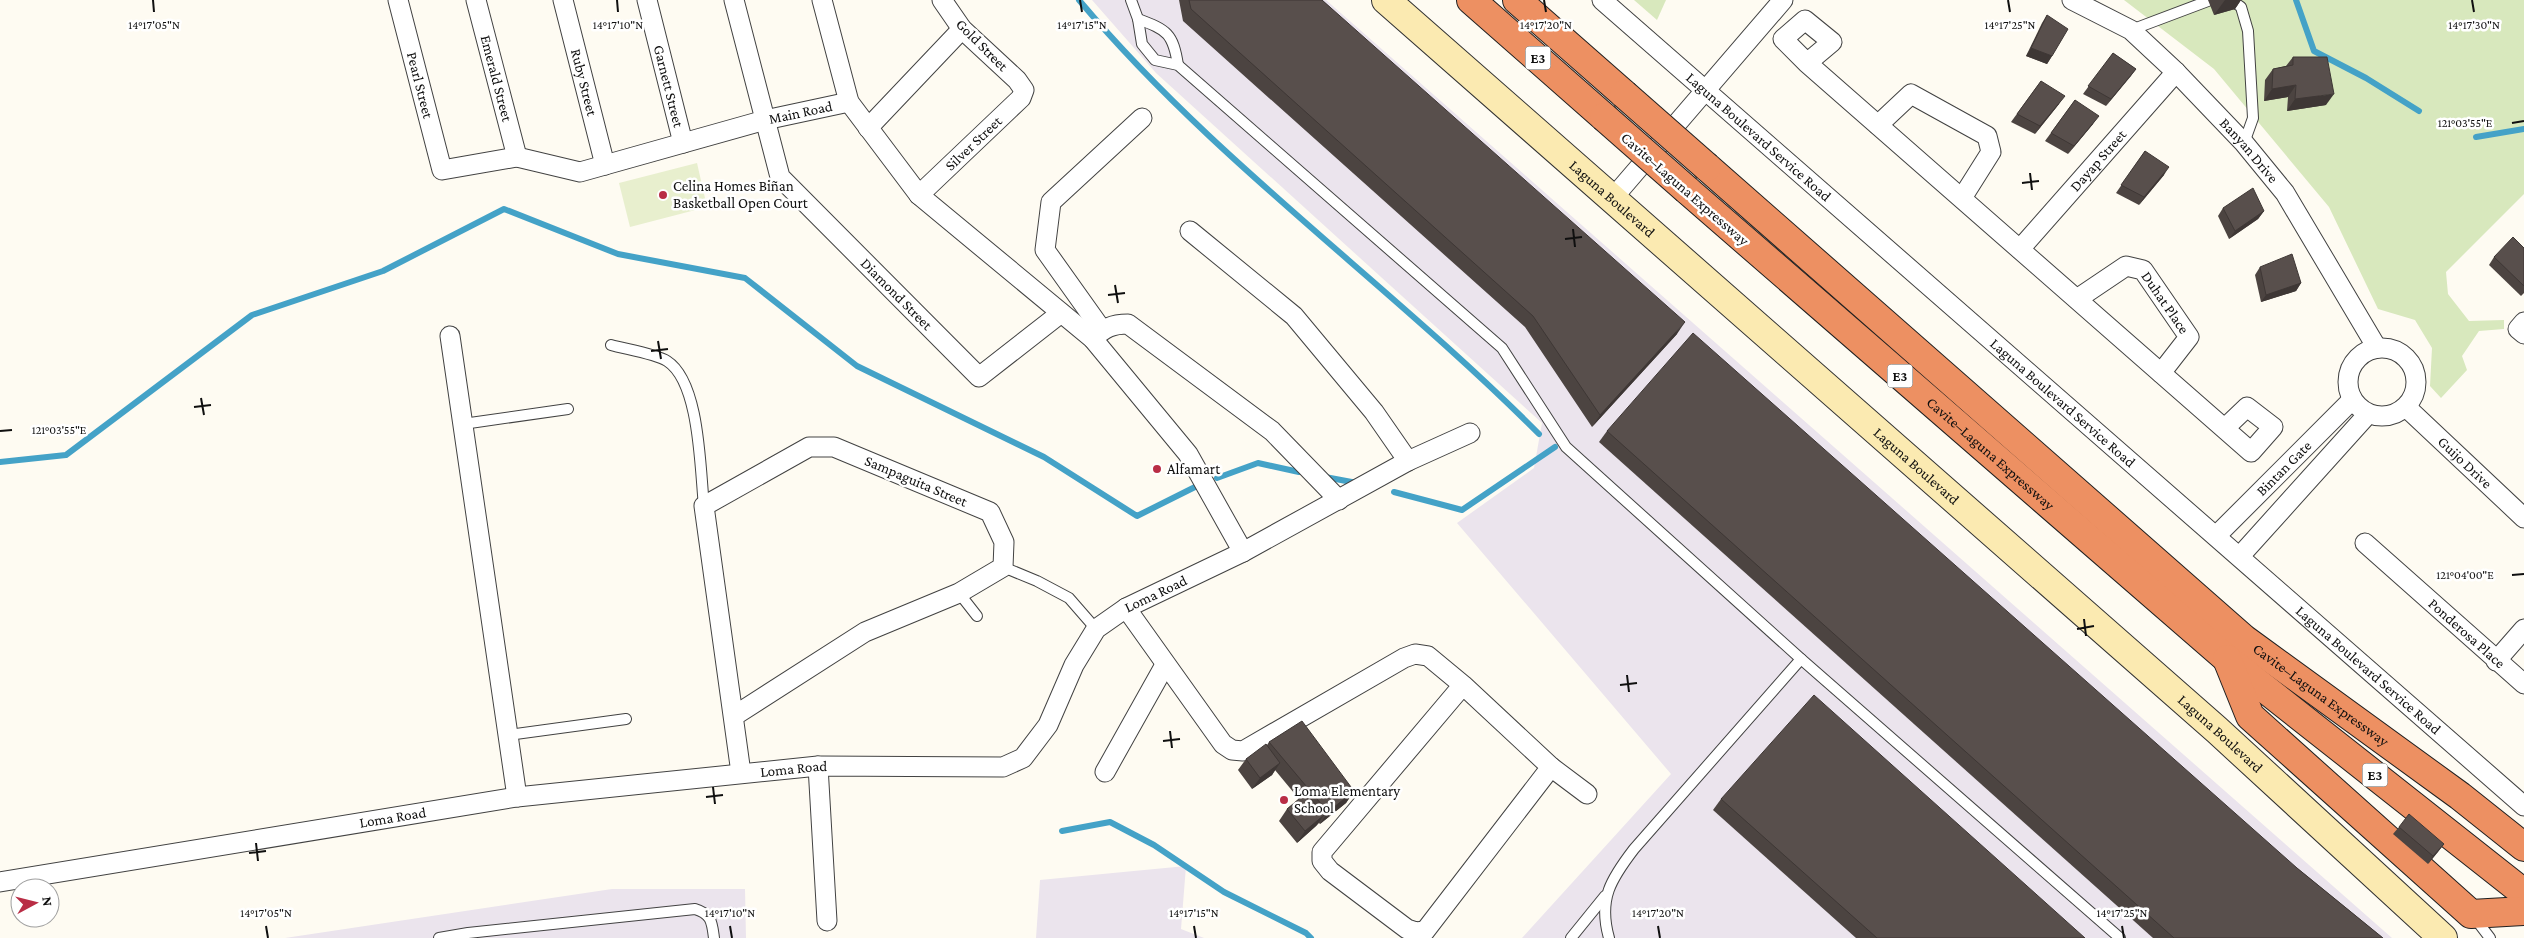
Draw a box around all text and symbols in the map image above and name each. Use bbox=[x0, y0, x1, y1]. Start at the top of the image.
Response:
street label: Gold Street bbox=[953, 16, 1012, 75]
text: 14°17'05"N bbox=[128, 18, 180, 32]
text: 14°17'10"N bbox=[593, 18, 643, 32]
text: 14°17'15"N bbox=[1057, 18, 1107, 32]
text: 14°17'20"N bbox=[1520, 18, 1572, 32]
text: 14°17'25"N bbox=[1985, 18, 2036, 32]
text: 14°17'30"N bbox=[2448, 18, 2500, 32]
street label: Emerald Street bbox=[478, 33, 516, 124]
street label: Garnett Street bbox=[651, 43, 687, 130]
road number: E3 bbox=[1526, 46, 1550, 70]
street label: Ruby Street bbox=[568, 47, 600, 119]
street label: Pearl Street bbox=[404, 50, 437, 121]
street label: Laguna Boulevard Service Road bbox=[1683, 69, 1834, 205]
street label: Main Road bbox=[767, 98, 834, 127]
street label: Silver Street bbox=[942, 112, 1006, 174]
street label: Banyan Drive bbox=[2217, 115, 2282, 186]
text: 121°03'55"E bbox=[2438, 116, 2493, 130]
street label: Dayap Street bbox=[2067, 126, 2130, 194]
street label: Cavite–Laguna Expressway bbox=[1617, 129, 1752, 249]
street label: Laguna Boulevard bbox=[1566, 157, 1658, 240]
place label: Celina Homes Biñan Basketball Open Court bbox=[673, 178, 809, 212]
marker: Celina Homes Biñan Basketball Open Court bbox=[657, 189, 669, 201]
street label: Diamond Street bbox=[858, 255, 936, 334]
street label: Duhat Place bbox=[2138, 268, 2193, 337]
street label: Laguna Boulevard Service Road bbox=[1987, 335, 2139, 470]
road number: E3 bbox=[1888, 364, 1912, 388]
street label: Cavite–Laguna Expressway bbox=[1923, 394, 2058, 514]
text: 121°03'55"E bbox=[32, 423, 87, 437]
street label: Laguna Boulevard bbox=[1870, 424, 1962, 508]
street label: Guijo Drive bbox=[2435, 433, 2496, 492]
street label: Bintan Gate bbox=[2253, 437, 2315, 499]
street label: Sampaguita Street bbox=[862, 452, 971, 511]
place label: Alfamart bbox=[1167, 461, 1221, 477]
marker: Alfamart bbox=[1151, 463, 1163, 475]
text: 121°04'00"E bbox=[2436, 568, 2494, 582]
street label: Loma Road bbox=[1122, 572, 1190, 616]
street label: Ponderosa Place bbox=[2425, 595, 2508, 672]
street label: Laguna Boulevard Service Road bbox=[2293, 602, 2444, 738]
street label: Cavite–Laguna Expressway bbox=[2250, 640, 2392, 750]
street label: Laguna Boulevard bbox=[2175, 691, 2266, 776]
street label: Loma Road bbox=[759, 758, 827, 780]
road number: E3 bbox=[2362, 764, 2388, 786]
place label: Loma Elementary School bbox=[1294, 783, 1400, 816]
marker: Loma Elementary School bbox=[1278, 794, 1290, 806]
street label: Loma Road bbox=[358, 804, 427, 831]
north arrow bbox=[10, 878, 60, 928]
text: N bbox=[39, 896, 56, 908]
text: 14°17'05"N bbox=[240, 906, 292, 920]
text: 14°17'10"N bbox=[705, 906, 755, 920]
text: 14°17'15"N bbox=[1169, 906, 1219, 920]
text: 14°17'20"N bbox=[1632, 906, 1684, 920]
text: 14°17'25"N bbox=[2097, 906, 2148, 920]

